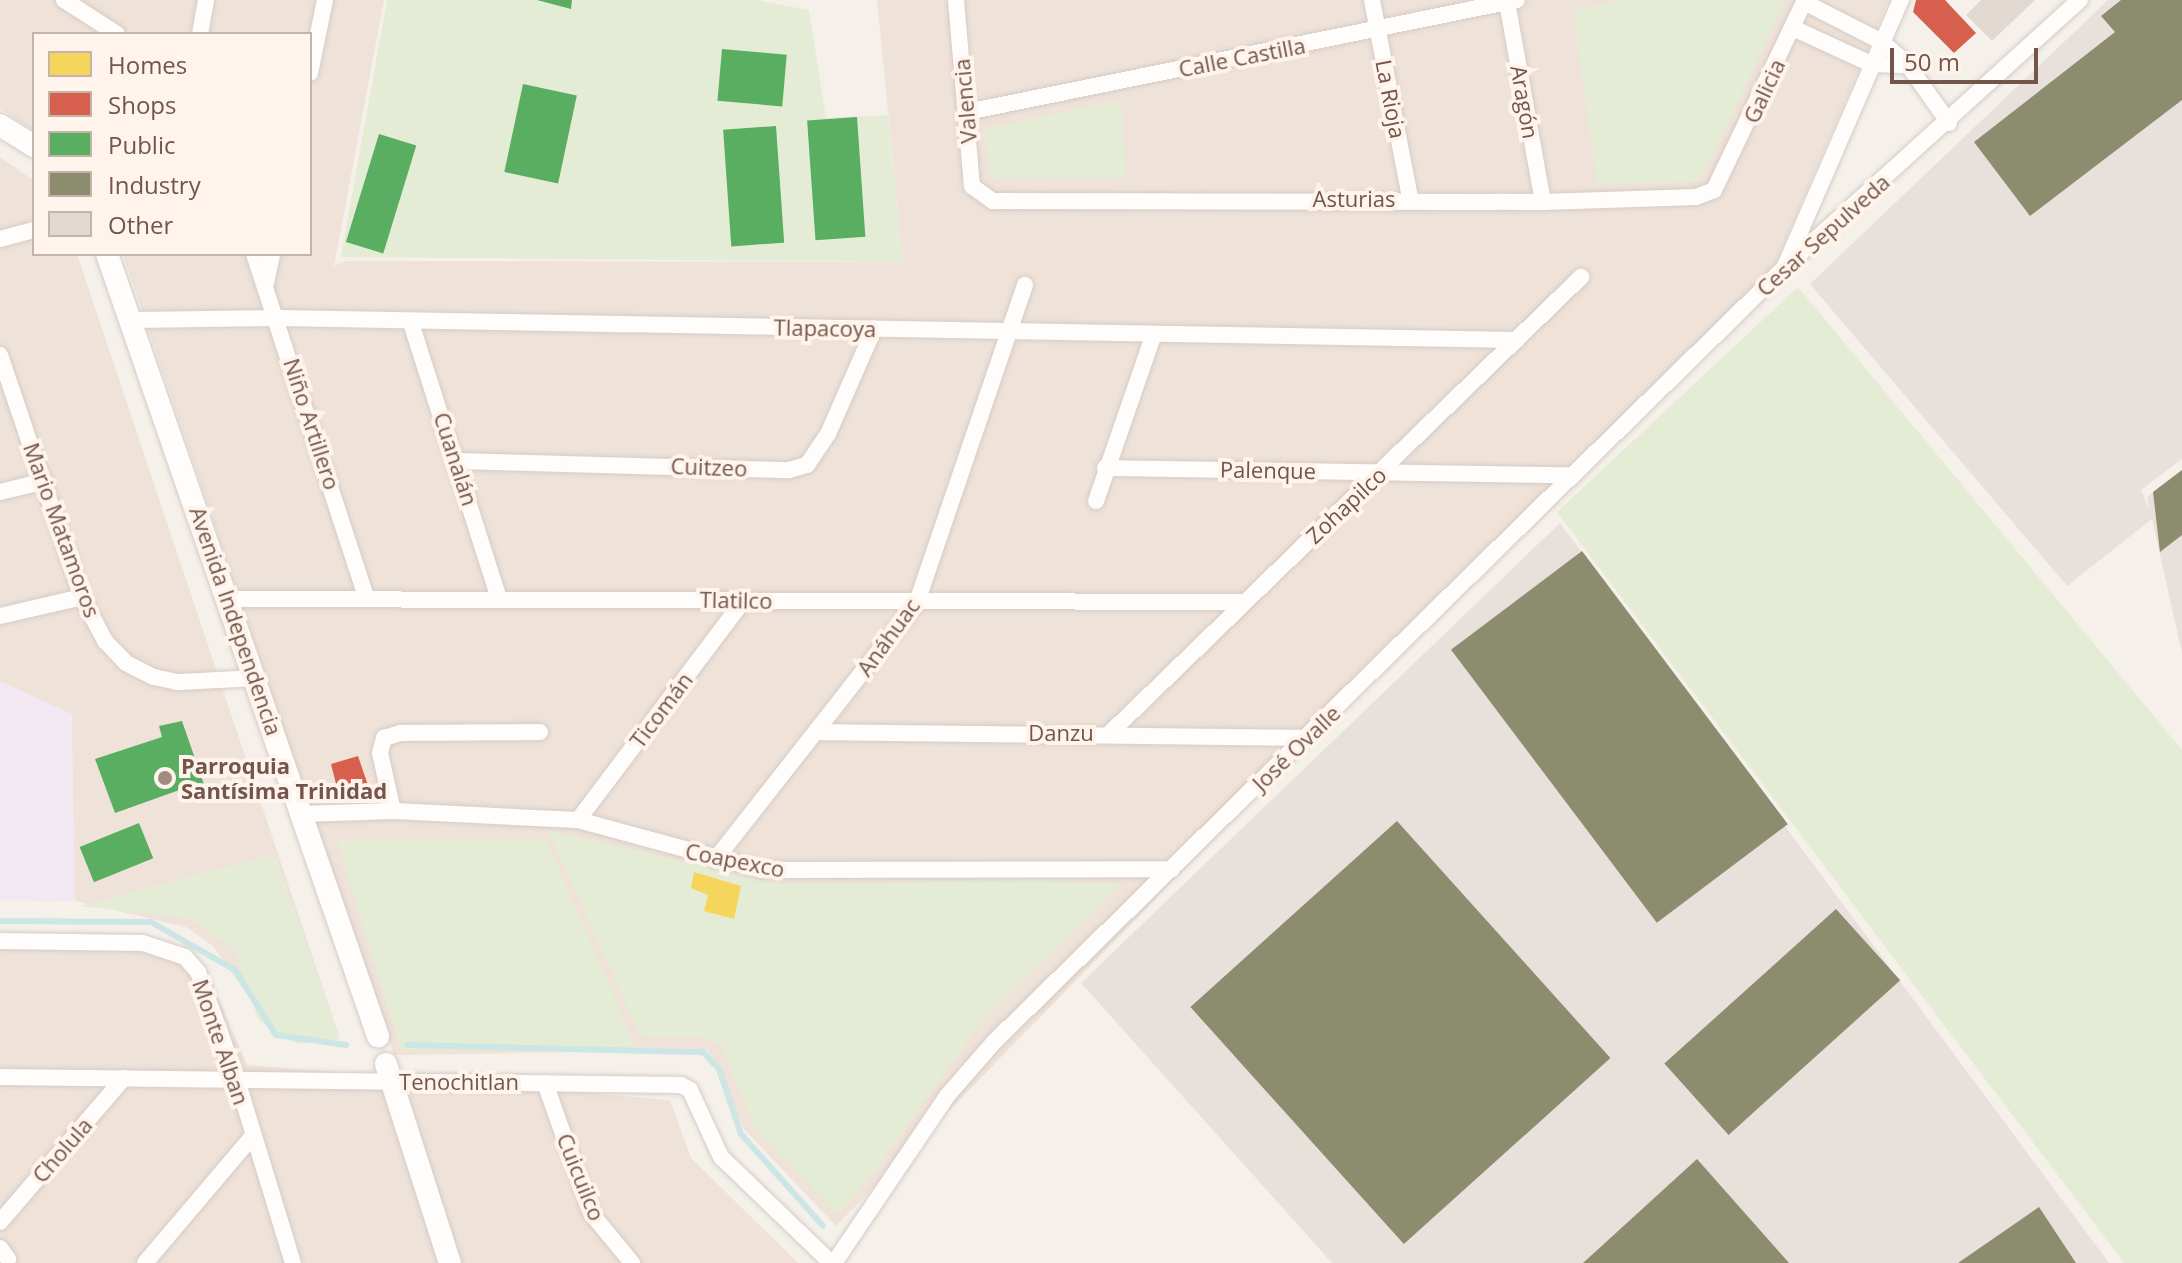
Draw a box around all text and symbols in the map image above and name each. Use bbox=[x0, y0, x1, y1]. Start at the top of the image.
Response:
legend bbox=[32, 32, 312, 256]
street label: Calle Castilla bbox=[1176, 32, 1308, 82]
scale bar bbox=[1894, 32, 2042, 82]
text: 50 m bbox=[1904, 45, 1960, 78]
text: Homes bbox=[108, 48, 187, 81]
street label: Galicia bbox=[1738, 55, 1790, 127]
street label: Valencia bbox=[948, 57, 982, 145]
street label: La Rioja bbox=[1370, 57, 1412, 141]
street label: Aragón bbox=[1506, 63, 1544, 141]
text: Shops bbox=[108, 88, 176, 121]
text: Public bbox=[108, 128, 175, 161]
text: Industry bbox=[108, 168, 201, 201]
street label: Cesar Sepulveda bbox=[1751, 168, 1895, 302]
street label: Asturias bbox=[1313, 186, 1395, 212]
text: Other bbox=[108, 208, 173, 241]
street label: Tlapacoya bbox=[773, 314, 877, 342]
street label: Niño Artillero bbox=[278, 355, 346, 493]
street label: Cuanalán bbox=[429, 409, 483, 509]
street label: Mario Matamoros bbox=[18, 439, 106, 621]
street label: Cuitzeo bbox=[670, 452, 748, 482]
street label: Palenque bbox=[1220, 456, 1316, 484]
street label: Zohapilco bbox=[1300, 461, 1392, 549]
street label: Avenida Independencia bbox=[184, 503, 288, 739]
street label: Tlatilco bbox=[699, 586, 773, 614]
street label: Anáhuac bbox=[851, 593, 925, 681]
street label: Ticomán bbox=[624, 667, 698, 753]
street label: José Ovalle bbox=[1247, 700, 1345, 796]
street label: Danzu bbox=[1028, 720, 1094, 746]
place label: Parroquia Santísima Trinidad bbox=[181, 752, 387, 804]
marker: Parroquia Santísima Trinidad bbox=[156, 769, 174, 787]
street label: Coapexco bbox=[683, 837, 787, 883]
street label: Monte Alban bbox=[187, 976, 255, 1108]
street label: Tenochitlan bbox=[399, 1069, 519, 1095]
street label: Cholula bbox=[27, 1112, 97, 1188]
street label: Cuicuilco bbox=[552, 1129, 610, 1225]

